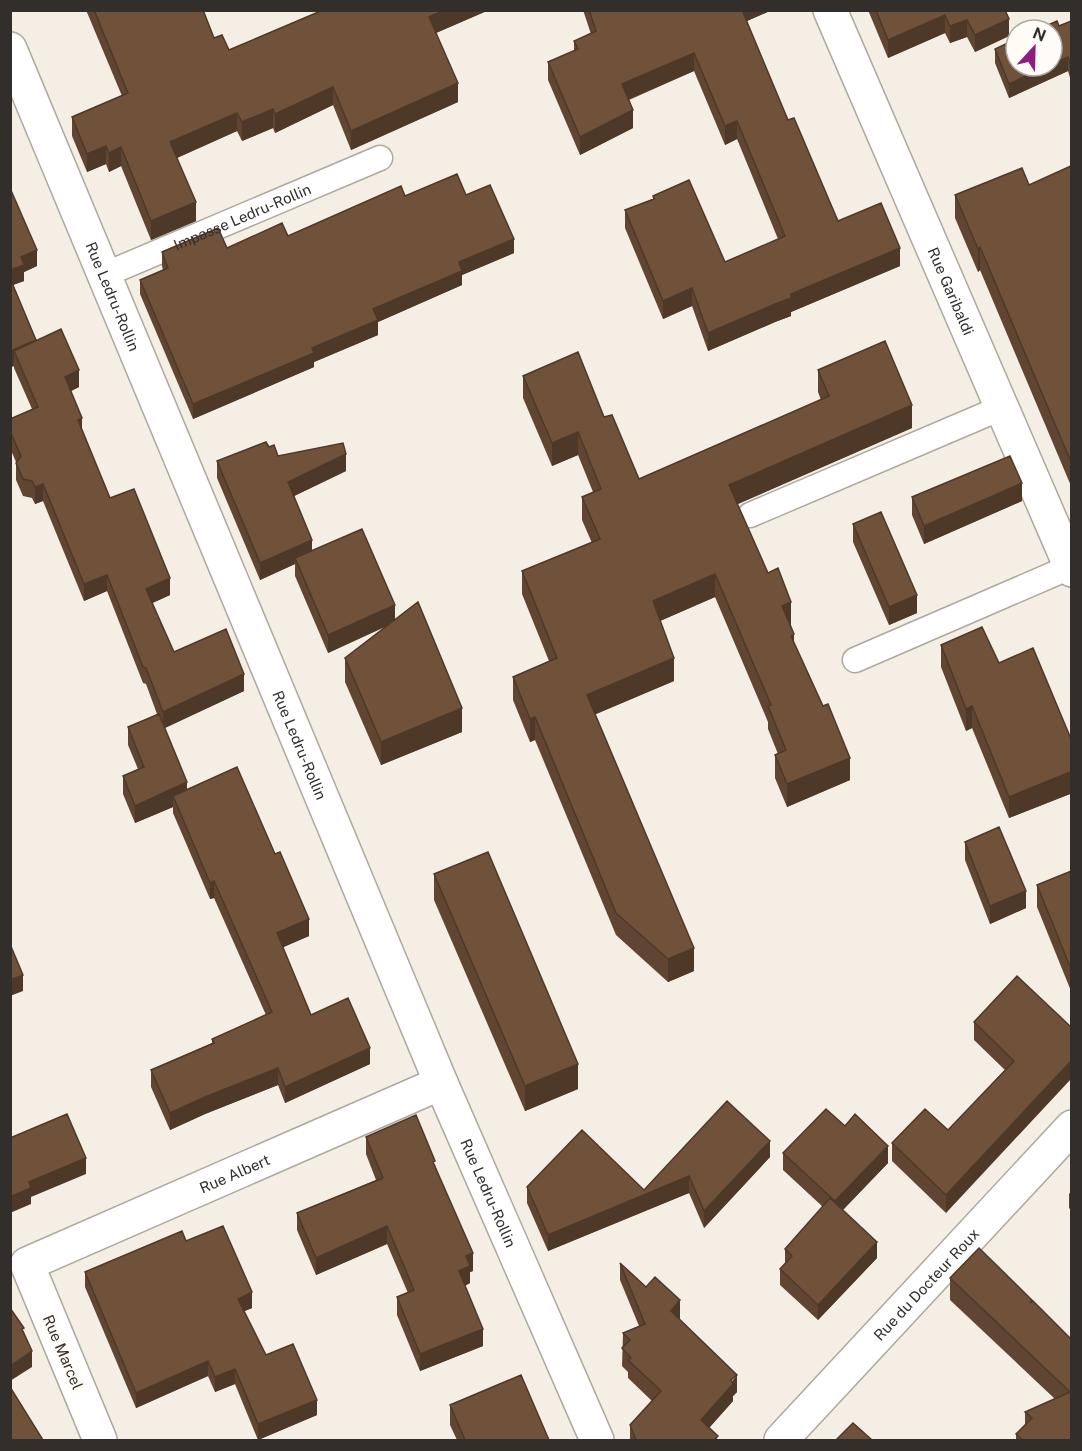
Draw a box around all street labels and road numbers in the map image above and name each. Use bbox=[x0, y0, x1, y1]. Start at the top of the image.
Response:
street label: Impasse Ledru-Rollin bbox=[171, 180, 313, 253]
street label: Rue Ledru-Rollin bbox=[83, 239, 143, 353]
street label: Rue Garibaldi bbox=[925, 244, 978, 337]
street label: Rue Ledru-Rollin bbox=[270, 688, 330, 802]
street label: Rue Ledru-Rollin bbox=[458, 1136, 520, 1250]
street label: Rue Albert bbox=[197, 1150, 272, 1196]
street label: Rue du Docteur Roux bbox=[870, 1225, 982, 1344]
street label: Rue Marcel bbox=[40, 1312, 86, 1392]

